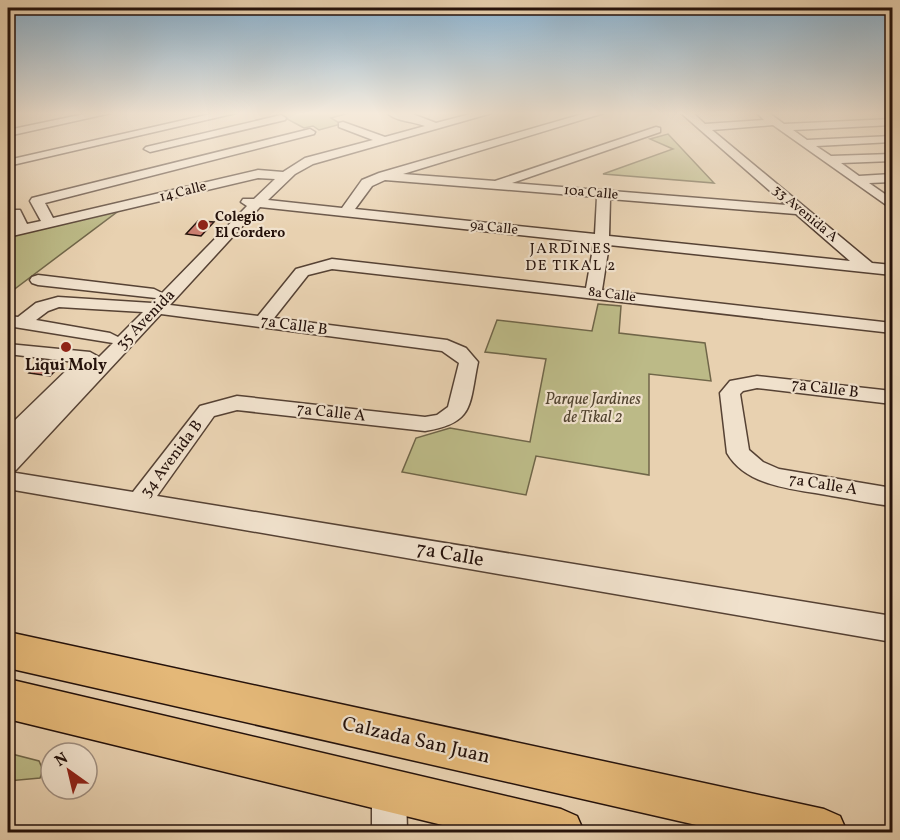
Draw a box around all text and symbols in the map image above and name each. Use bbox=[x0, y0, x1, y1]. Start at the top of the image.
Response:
street label: 14 Calle bbox=[158, 177, 209, 207]
street label: 10a Calle bbox=[563, 181, 619, 205]
street label: 33 Avenida A bbox=[768, 181, 842, 247]
place label: Colegio El Cordero bbox=[215, 208, 285, 243]
street label: 9a Calle bbox=[469, 216, 519, 240]
marker: Colegio El Cordero bbox=[196, 218, 210, 232]
district label: JARDINES DE TIKAL 2 bbox=[525, 239, 617, 277]
street label: 8a Calle bbox=[587, 283, 637, 307]
street label: 35 Avenida bbox=[111, 285, 181, 355]
street label: 7a Calle B bbox=[259, 310, 329, 342]
marker: Liqui Moly bbox=[59, 340, 73, 354]
place label: Liqui Moly bbox=[25, 355, 107, 377]
street label: 7a Calle B bbox=[790, 374, 860, 404]
park label: Parque Jardines de Tikal 2 bbox=[545, 389, 641, 429]
street label: 7a Calle A bbox=[296, 398, 366, 428]
street label: 34 Avenida B bbox=[136, 416, 208, 502]
street label: 7a Calle A bbox=[787, 469, 859, 501]
street label: 7a Calle bbox=[414, 535, 486, 575]
street label: Calzada San Juan bbox=[339, 710, 493, 772]
north arrow bbox=[39, 741, 99, 801]
text: N bbox=[51, 748, 73, 773]

